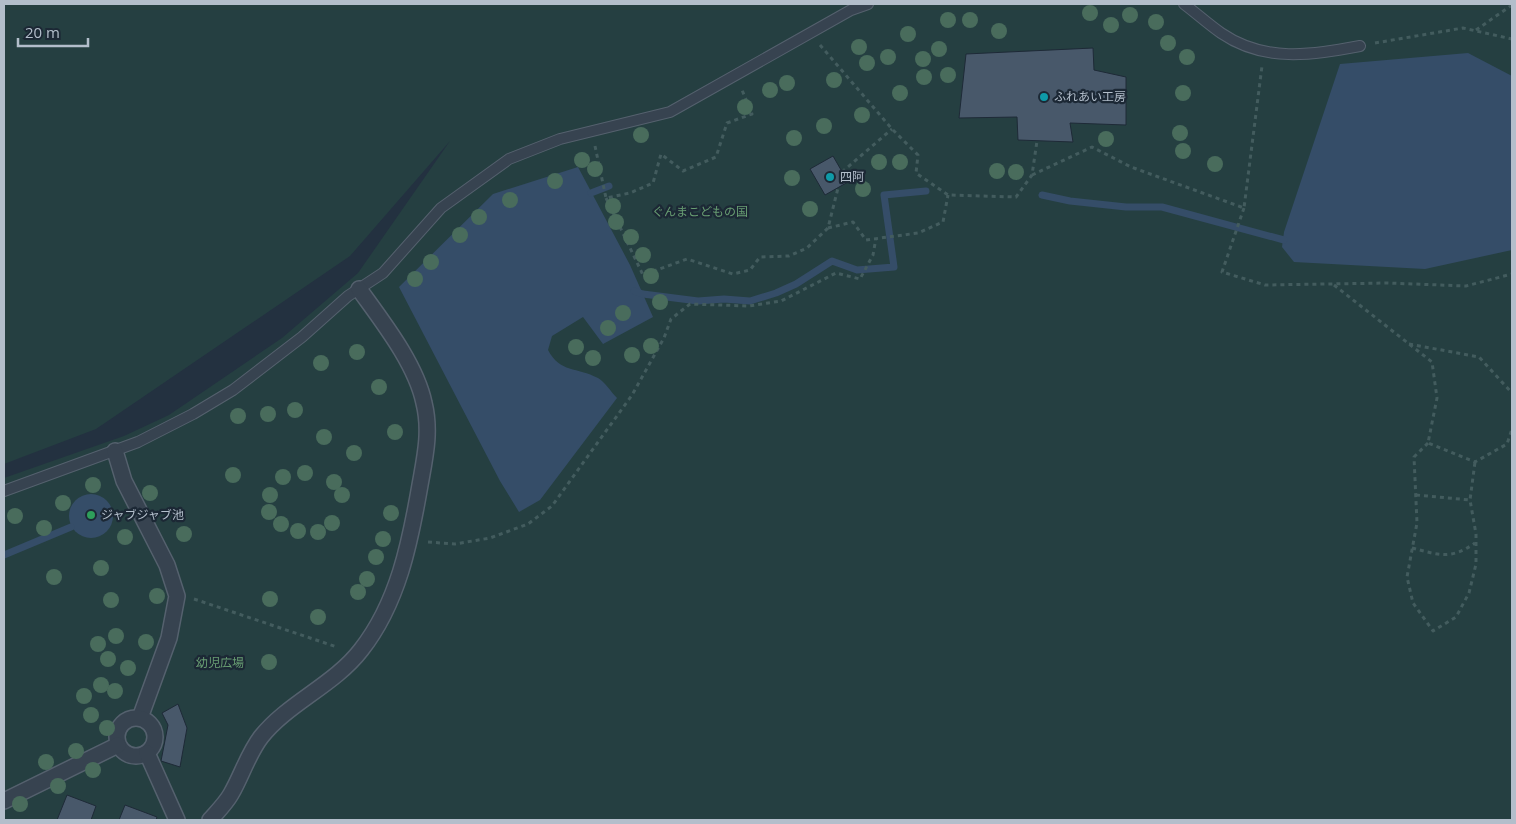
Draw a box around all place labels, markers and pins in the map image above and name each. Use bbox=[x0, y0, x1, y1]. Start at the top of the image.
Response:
place label: ふれあい工房 bbox=[1054, 88, 1126, 105]
marker: ふれあい工房 bbox=[1038, 91, 1050, 103]
place label: 四阿 bbox=[840, 168, 864, 185]
marker: 四阿 bbox=[824, 171, 836, 183]
place label: ジャブジャブ池 bbox=[101, 506, 184, 523]
marker: ジャブジャブ池 bbox=[85, 509, 97, 521]

